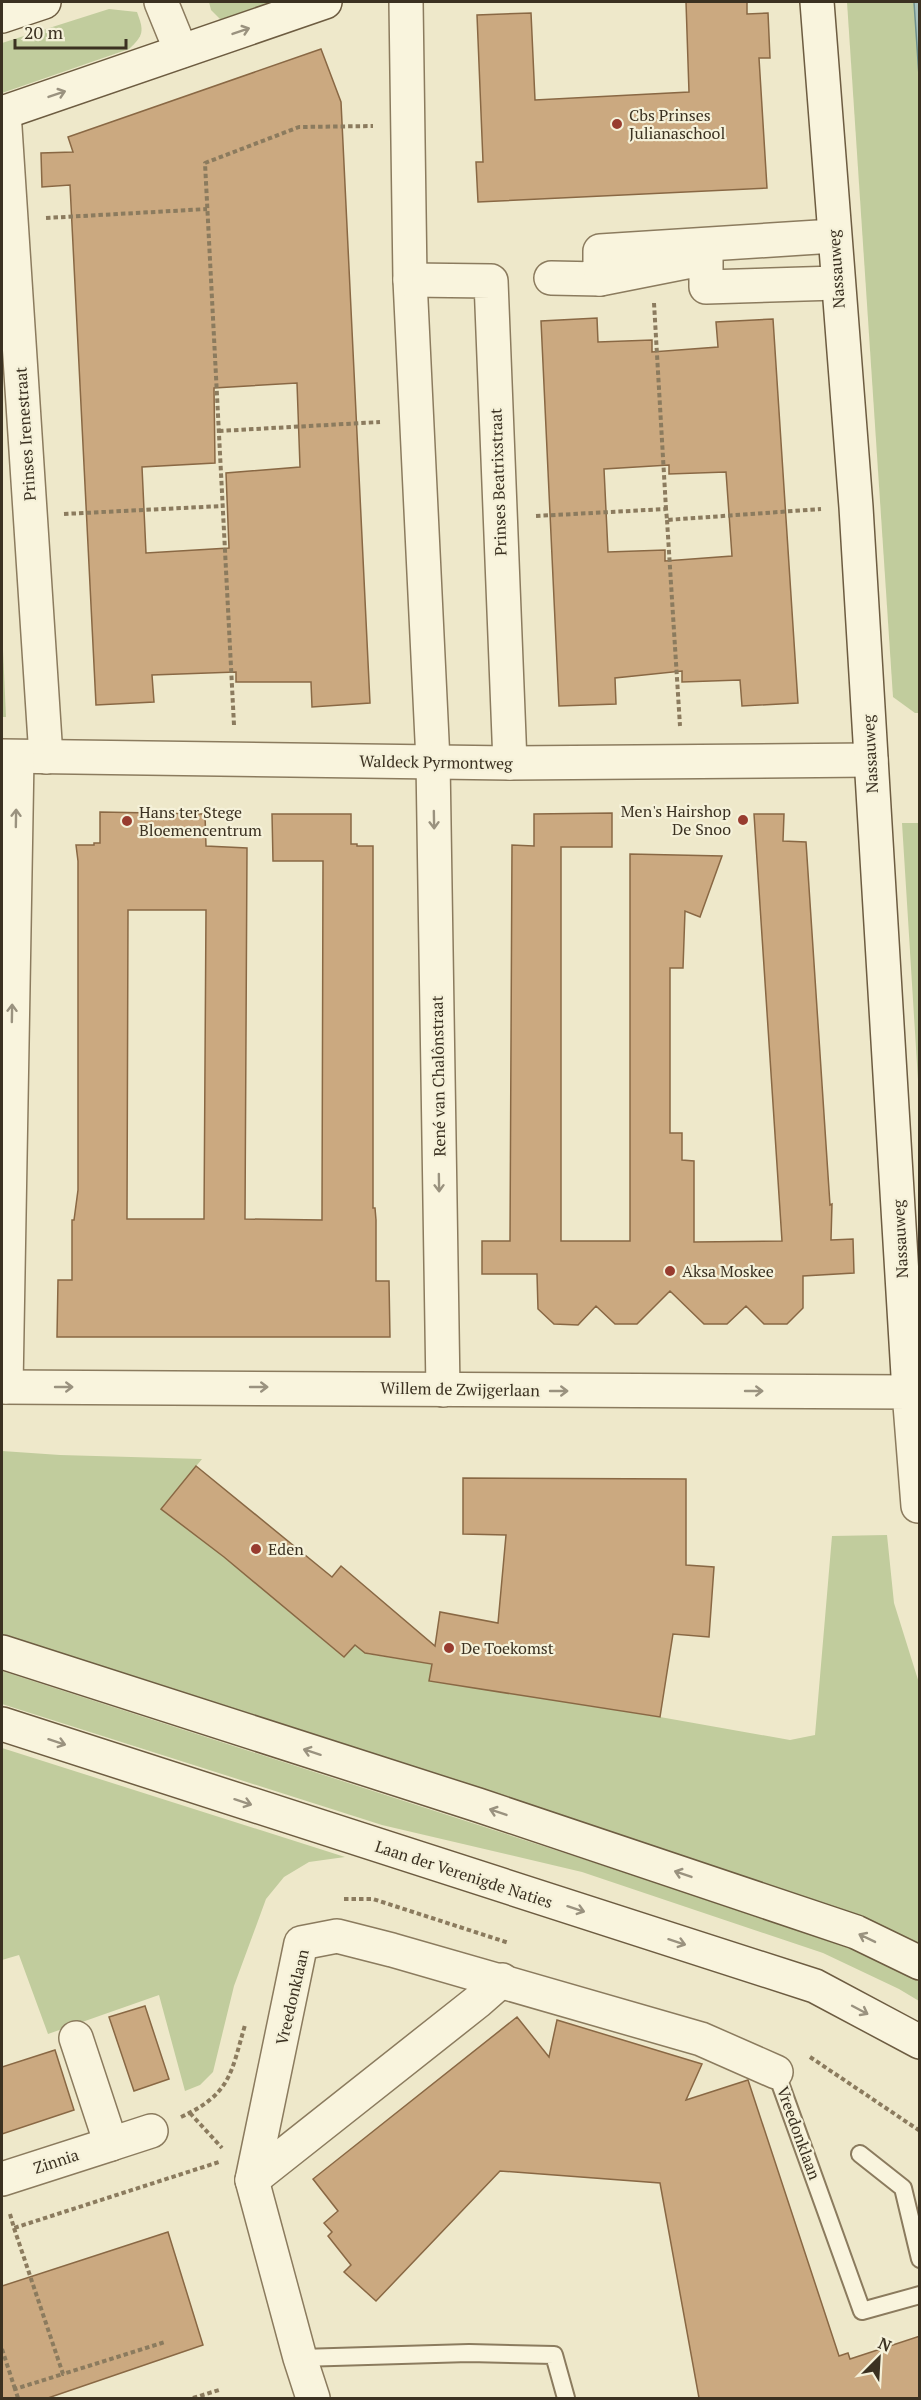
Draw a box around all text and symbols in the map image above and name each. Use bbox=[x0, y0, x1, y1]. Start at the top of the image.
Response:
scale bar bbox=[15, 12, 126, 50]
text: 20 m bbox=[24, 20, 64, 44]
one-way arrow bbox=[231, 24, 250, 35]
one-way arrow bbox=[47, 88, 66, 99]
place label: Cbs Prinses Julianaschool bbox=[629, 104, 725, 144]
marker: Cbs Prinses Julianaschool bbox=[610, 117, 624, 131]
street label: Nassauweg bbox=[822, 228, 850, 309]
street label: Prinses Irenestraat bbox=[9, 366, 41, 502]
street label: Prinses Beatrixstraat bbox=[484, 408, 512, 556]
street label: Nassauweg bbox=[857, 713, 883, 794]
street label: Waldeck Pyrmontweg bbox=[359, 750, 513, 774]
place label: Men's Hairshop De Snoo bbox=[621, 800, 731, 840]
place label: Hans ter Stege Bloemencentrum bbox=[139, 801, 262, 841]
one-way arrow bbox=[10, 809, 21, 829]
one-way arrow bbox=[428, 809, 440, 829]
marker: Men's Hairshop De Snoo bbox=[736, 813, 750, 827]
marker: Hans ter Stege Bloemencentrum bbox=[120, 814, 134, 828]
street label: René van Chalônstraat bbox=[426, 995, 450, 1157]
one-way arrow bbox=[6, 1004, 18, 1024]
one-way arrow bbox=[434, 1172, 445, 1192]
street label: Nassauweg bbox=[887, 1198, 913, 1279]
place label: Aksa Moskee bbox=[682, 1260, 774, 1282]
marker: Aksa Moskee bbox=[663, 1264, 677, 1278]
street label: Willem de Zwijgerlaan bbox=[380, 1377, 540, 1401]
one-way arrow bbox=[54, 1381, 74, 1393]
one-way arrow bbox=[249, 1381, 269, 1393]
one-way arrow bbox=[549, 1385, 569, 1397]
one-way arrow bbox=[744, 1385, 764, 1397]
place label: Eden bbox=[268, 1538, 304, 1560]
marker: Eden bbox=[249, 1542, 263, 1556]
place label: De Toekomst bbox=[461, 1637, 554, 1659]
marker: De Toekomst bbox=[442, 1641, 456, 1655]
one-way arrow bbox=[47, 1737, 66, 1748]
one-way arrow bbox=[303, 1746, 322, 1757]
one-way arrow bbox=[233, 1797, 252, 1808]
one-way arrow bbox=[489, 1805, 508, 1816]
street label: Laan der Verenigde Naties bbox=[372, 1835, 556, 1913]
one-way arrow bbox=[673, 1868, 692, 1879]
one-way arrow bbox=[566, 1905, 585, 1916]
one-way arrow bbox=[858, 1931, 876, 1943]
one-way arrow bbox=[667, 1937, 686, 1948]
street label: Vreedonklaan bbox=[270, 1946, 314, 2047]
one-way arrow bbox=[850, 2005, 868, 2016]
street label: Vreedonklaan bbox=[772, 2083, 826, 2183]
street label: Zinnia bbox=[30, 2143, 82, 2179]
north arrow bbox=[849, 2328, 909, 2388]
text: N bbox=[875, 2332, 895, 2357]

